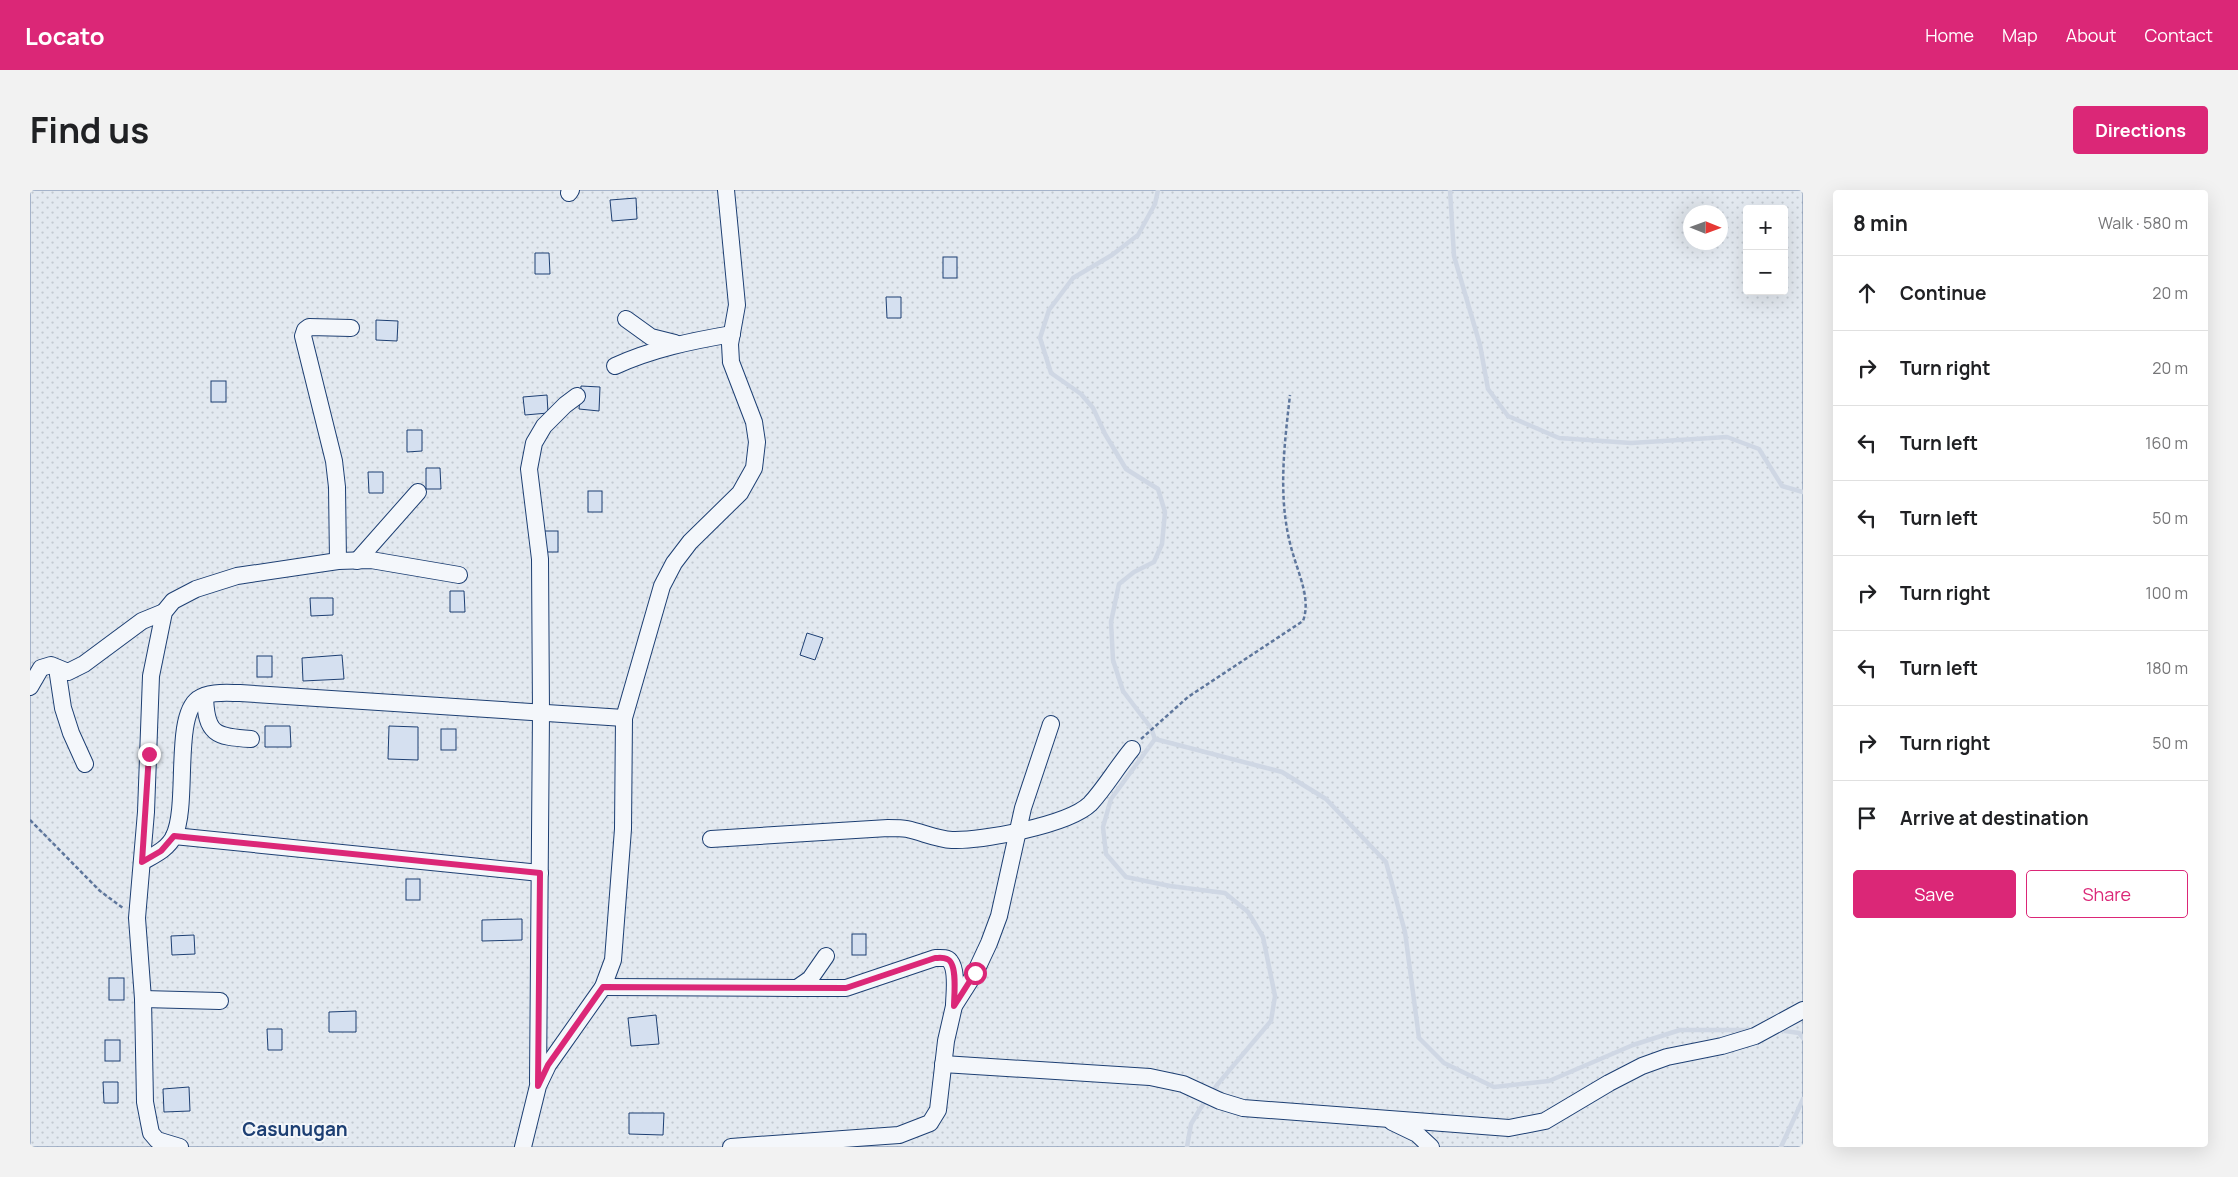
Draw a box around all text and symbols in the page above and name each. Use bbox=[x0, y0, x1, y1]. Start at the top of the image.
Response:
text: Locato bbox=[25, 19, 105, 52]
text: Home bbox=[1925, 23, 1974, 47]
text: Map bbox=[2002, 23, 2038, 47]
text: About bbox=[2066, 23, 2116, 47]
text: Contact bbox=[2144, 23, 2213, 47]
text: Find us bbox=[30, 106, 149, 154]
button: Directions bbox=[2073, 106, 2208, 154]
north arrow bbox=[1683, 205, 1728, 250]
map controls bbox=[1743, 205, 1788, 295]
button: + bbox=[1743, 205, 1788, 250]
text: 8 min bbox=[1853, 209, 1908, 237]
text: Walk · 580 m bbox=[2098, 212, 2188, 234]
button: − bbox=[1743, 250, 1788, 295]
icon: ahead bbox=[1853, 279, 1881, 307]
text: Continue bbox=[1900, 280, 1986, 306]
text: 20 m bbox=[2152, 282, 2188, 304]
icon: right bbox=[1853, 354, 1881, 382]
text: Turn right bbox=[1900, 355, 1990, 381]
text: 20 m bbox=[2152, 357, 2188, 379]
icon: left bbox=[1853, 429, 1881, 457]
text: Turn left bbox=[1900, 430, 1978, 456]
text: 160 m bbox=[2145, 432, 2188, 454]
icon: left bbox=[1853, 504, 1881, 532]
text: Turn left bbox=[1900, 505, 1978, 531]
text: 50 m bbox=[2152, 507, 2188, 529]
icon: right bbox=[1853, 579, 1881, 607]
text: Turn right bbox=[1900, 580, 1990, 606]
text: 100 m bbox=[2145, 582, 2188, 604]
icon: left bbox=[1853, 654, 1881, 682]
text: Turn left bbox=[1900, 655, 1978, 681]
text: 180 m bbox=[2146, 657, 2188, 679]
icon: right bbox=[1853, 729, 1881, 757]
text: Turn right bbox=[1900, 730, 1990, 756]
text: 50 m bbox=[2152, 732, 2188, 754]
route end bbox=[138, 743, 161, 766]
icon: arrive bbox=[1853, 804, 1881, 832]
text: Arrive at destination bbox=[1900, 805, 2089, 831]
button: Save bbox=[1853, 870, 2016, 918]
button: Share bbox=[2026, 870, 2188, 918]
route start bbox=[964, 962, 987, 985]
district label: Casunugan bbox=[242, 1116, 348, 1142]

